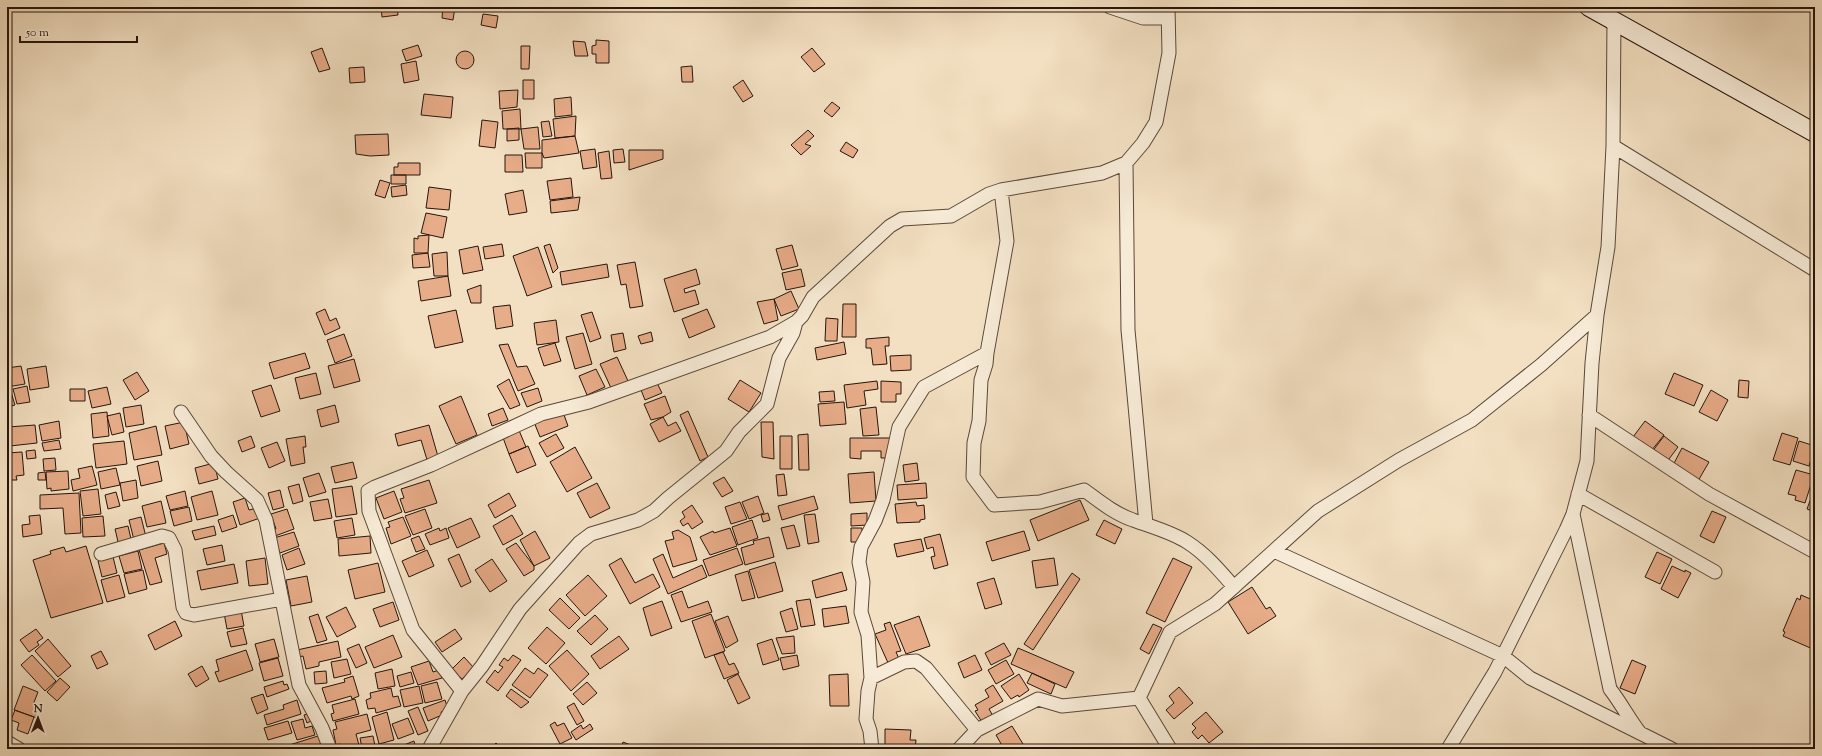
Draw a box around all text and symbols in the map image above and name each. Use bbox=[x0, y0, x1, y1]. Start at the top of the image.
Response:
scale bar bbox=[20, 18, 137, 44]
text: 50 m bbox=[25, 24, 49, 42]
north arrow bbox=[18, 698, 58, 738]
text: N bbox=[33, 701, 43, 717]

